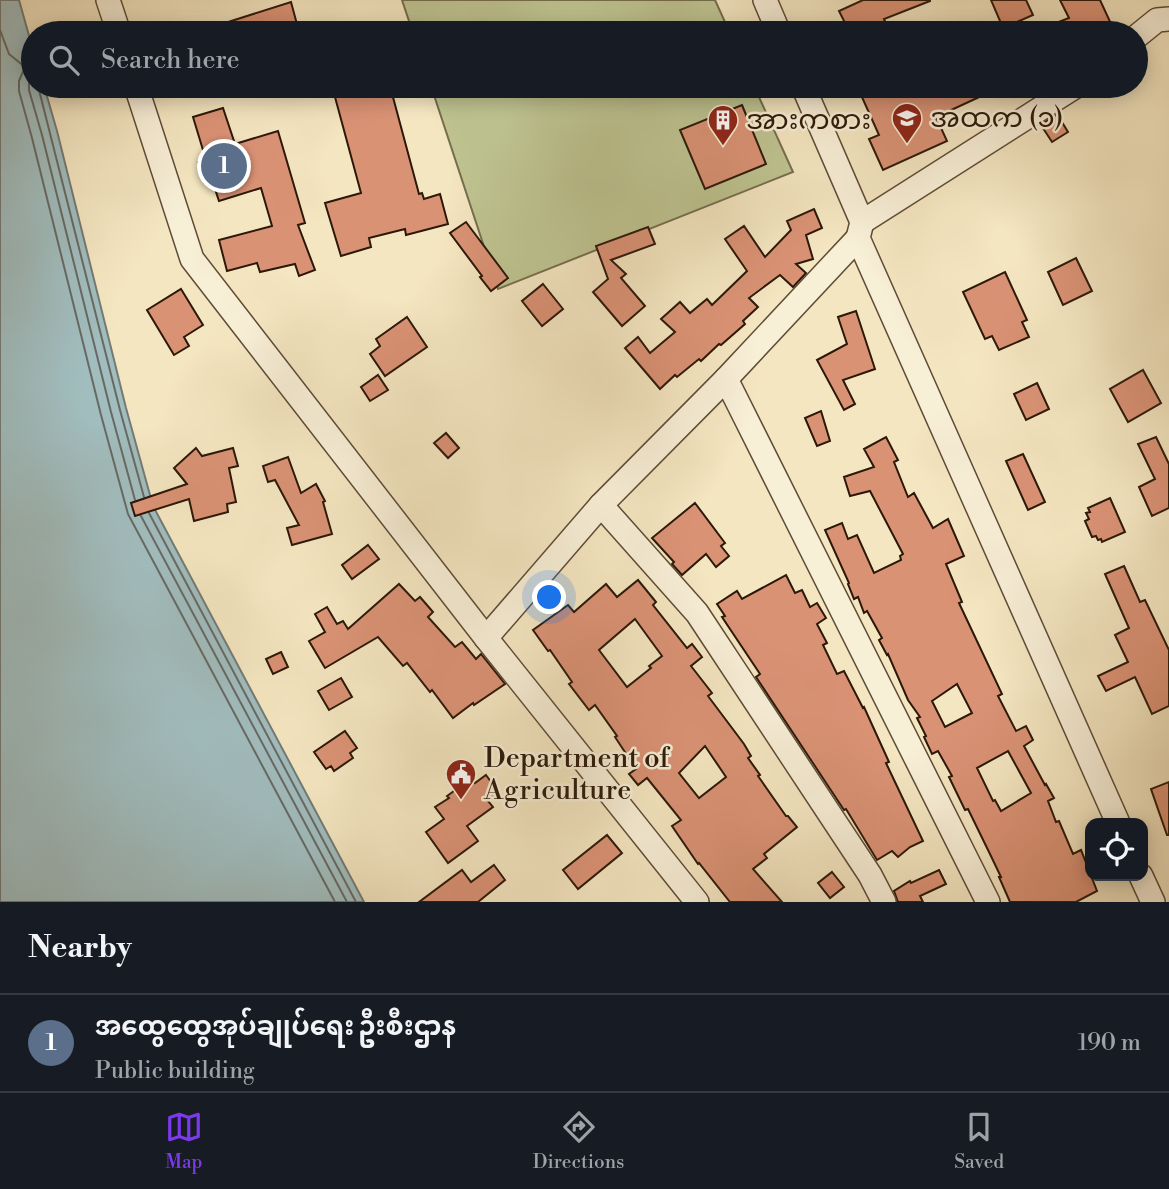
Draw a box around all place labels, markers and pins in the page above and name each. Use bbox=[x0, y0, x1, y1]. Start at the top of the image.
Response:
school or university icon: အထက (၁) bbox=[890, 101, 924, 145]
place label: အထက (၁) bbox=[930, 101, 1063, 136]
building icon: အားကစား bbox=[706, 103, 740, 147]
place label: အားကစား bbox=[746, 103, 871, 138]
pin: 1 bbox=[201, 140, 247, 192]
place label: Department of Agriculture bbox=[483, 741, 671, 808]
public building icon: Department of Agriculture bbox=[444, 757, 478, 801]

